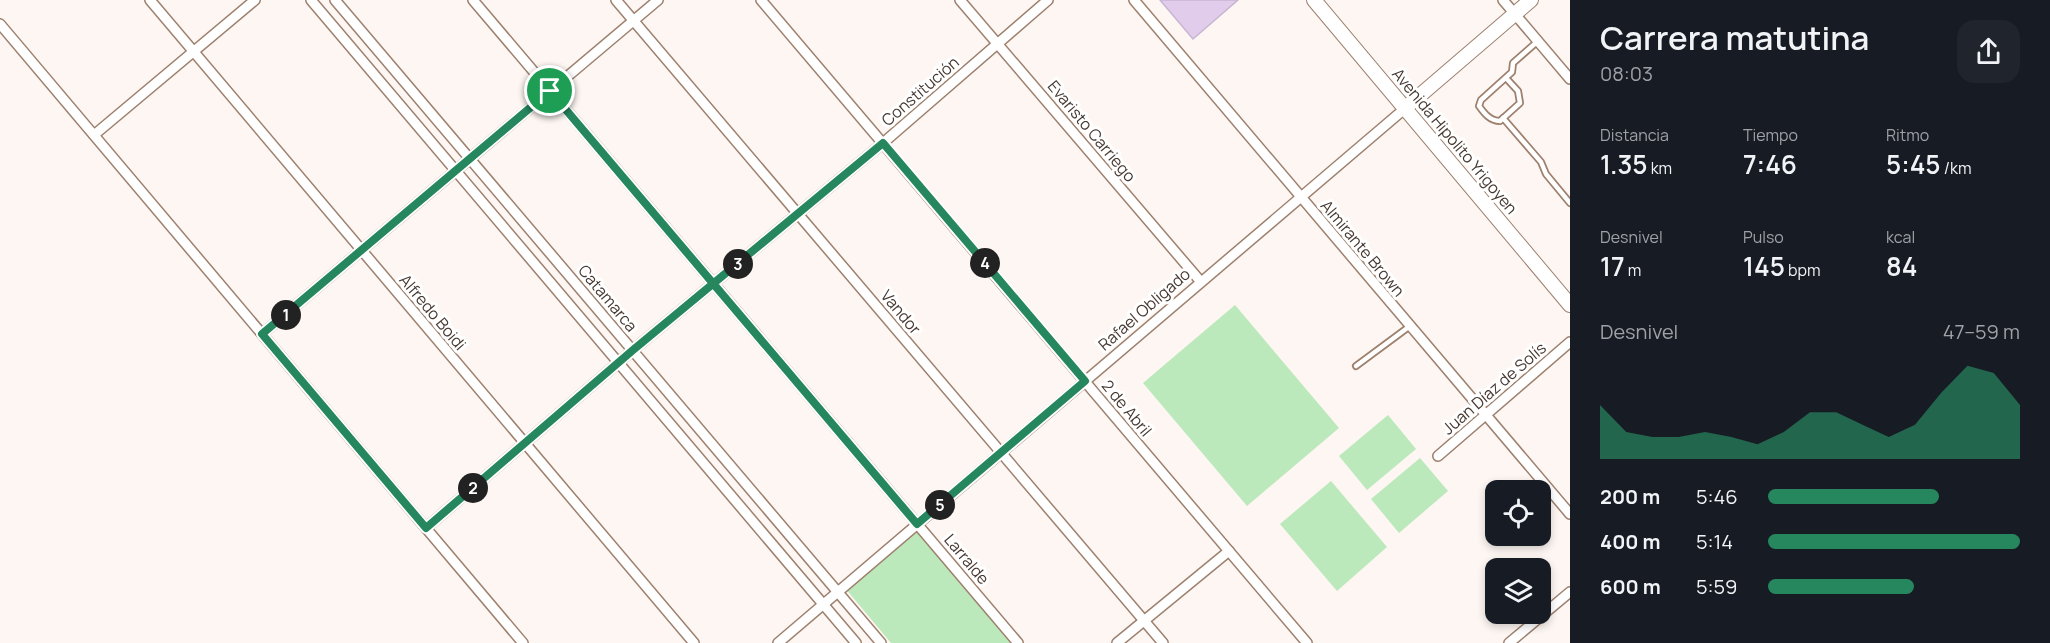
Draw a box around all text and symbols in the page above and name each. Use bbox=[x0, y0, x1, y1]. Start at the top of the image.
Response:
text: Carrera matutina bbox=[1600, 15, 1869, 60]
button: share bbox=[1957, 20, 2020, 83]
street label: Constitución bbox=[876, 51, 964, 131]
text: 08:03 bbox=[1600, 60, 1653, 87]
street label: Avenida Hipolito Yrigoyen bbox=[1387, 63, 1523, 219]
pin bbox=[524, 65, 575, 116]
icon: arrive bbox=[533, 74, 566, 107]
street label: Evaristo Carriego bbox=[1043, 76, 1141, 186]
text: Distancia bbox=[1600, 124, 1669, 146]
text: Tiempo bbox=[1743, 124, 1798, 146]
text: Ritmo bbox=[1886, 124, 1929, 146]
text: 1.35 bbox=[1600, 146, 1647, 182]
text: 7:46 bbox=[1743, 146, 1797, 182]
text: 5:45 bbox=[1886, 146, 1941, 182]
text: km bbox=[1647, 157, 1672, 179]
text: /km bbox=[1941, 157, 1971, 179]
street label: Almirante Brown bbox=[1316, 195, 1410, 301]
text: Desnivel bbox=[1600, 226, 1663, 248]
text: Pulso bbox=[1743, 226, 1784, 248]
text: kcal bbox=[1886, 226, 1915, 248]
pin: 4 bbox=[970, 248, 1000, 278]
text: 17 bbox=[1600, 248, 1625, 284]
text: 145 bbox=[1743, 248, 1785, 284]
text: 84 bbox=[1886, 248, 1917, 284]
pin: 3 bbox=[723, 249, 753, 279]
text: 4 bbox=[980, 252, 990, 274]
text: 3 bbox=[733, 253, 743, 275]
text: m bbox=[1625, 259, 1641, 281]
text: bpm bbox=[1785, 259, 1821, 281]
street label: Catamarca bbox=[573, 260, 643, 336]
street label: Rafael Obligado bbox=[1093, 263, 1195, 355]
street label: Alfredo Boidi bbox=[395, 269, 471, 355]
street label: Vandor bbox=[876, 285, 926, 339]
pin: 1 bbox=[271, 300, 301, 330]
text: 1 bbox=[282, 304, 290, 326]
text: Desnivel bbox=[1600, 318, 1678, 345]
text: 47–59 m bbox=[1943, 318, 2020, 345]
street label: Juan Díaz de Solís bbox=[1437, 337, 1551, 439]
street label: 2 de Abril bbox=[1097, 375, 1157, 441]
pin: 2 bbox=[458, 473, 488, 503]
text: 2 bbox=[468, 477, 478, 499]
map controls bbox=[1485, 480, 1551, 624]
button: locate bbox=[1485, 480, 1551, 546]
text: 200 m bbox=[1600, 483, 1660, 510]
text: 5:46 bbox=[1696, 483, 1738, 510]
pin: 5 bbox=[925, 490, 955, 520]
text: 5 bbox=[935, 494, 945, 516]
text: 400 m bbox=[1600, 528, 1660, 555]
text: 5:14 bbox=[1696, 528, 1733, 555]
street label: Larralde bbox=[939, 529, 995, 589]
button: layers bbox=[1485, 558, 1551, 624]
text: 600 m bbox=[1600, 573, 1661, 600]
text: 5:59 bbox=[1696, 573, 1738, 600]

